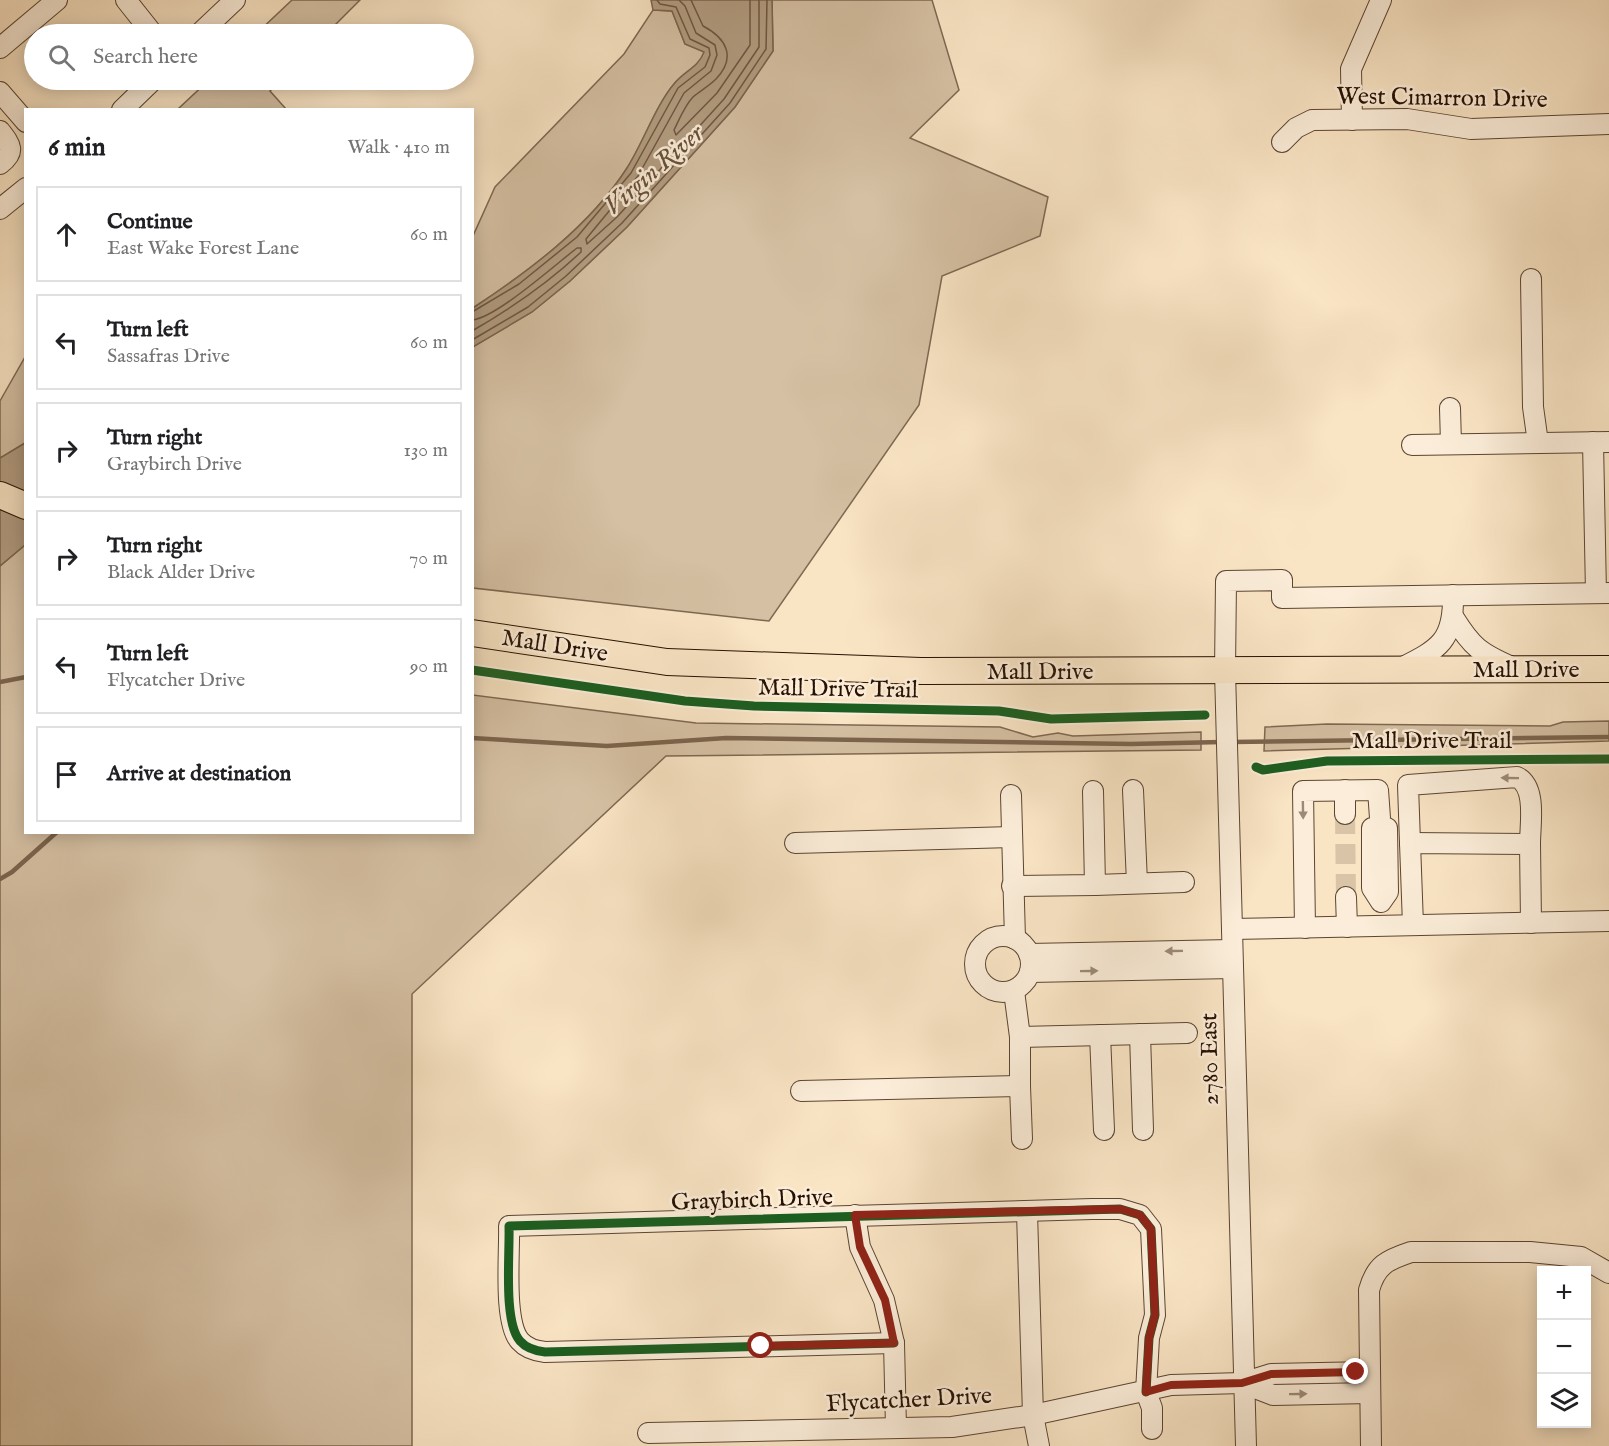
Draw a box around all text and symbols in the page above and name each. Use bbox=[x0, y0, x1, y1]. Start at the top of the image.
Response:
search box bbox=[24, 24, 474, 90]
icon: search bbox=[45, 41, 78, 74]
text: Search here bbox=[93, 43, 198, 71]
street label: West Cimarron Drive bbox=[1336, 81, 1548, 116]
water label: Virgin River bbox=[597, 117, 712, 223]
text: 6 min bbox=[48, 131, 106, 164]
text: Walk · 410 m bbox=[347, 135, 450, 160]
text: Continue bbox=[107, 208, 193, 236]
icon: ahead bbox=[50, 218, 83, 251]
text: 60 m bbox=[410, 222, 448, 247]
text: East Wake Forest Lane bbox=[107, 236, 299, 261]
text: Turn left bbox=[107, 316, 189, 344]
icon: left bbox=[50, 326, 83, 359]
text: 60 m bbox=[410, 330, 448, 355]
text: Sassafras Drive bbox=[107, 344, 230, 369]
text: Turn right bbox=[107, 424, 202, 452]
icon: right bbox=[50, 434, 83, 467]
text: 130 m bbox=[403, 438, 448, 463]
text: Graybirch Drive bbox=[107, 452, 242, 477]
text: Turn right bbox=[107, 532, 202, 560]
icon: right bbox=[50, 542, 83, 575]
text: 70 m bbox=[409, 546, 448, 571]
text: Black Alder Drive bbox=[107, 560, 255, 585]
street label: Mall Drive bbox=[499, 623, 610, 670]
text: Turn left bbox=[107, 640, 189, 668]
icon: left bbox=[50, 650, 83, 683]
text: 90 m bbox=[410, 654, 448, 679]
street label: Mall Drive bbox=[1472, 655, 1580, 686]
street label: Mall Drive bbox=[986, 657, 1094, 688]
text: Flycatcher Drive bbox=[107, 668, 245, 693]
street label: Mall Drive Trail bbox=[758, 673, 919, 706]
street label: Mall Drive Trail bbox=[1352, 726, 1513, 757]
icon: arrive bbox=[50, 758, 83, 791]
text: Arrive at destination bbox=[107, 760, 291, 788]
one-way arrow bbox=[1501, 773, 1520, 783]
one-way arrow bbox=[1298, 800, 1308, 819]
one-way arrow bbox=[1164, 946, 1183, 956]
one-way arrow bbox=[1079, 966, 1098, 976]
street label: 2780 East bbox=[1194, 1013, 1227, 1105]
street label: Graybirch Drive bbox=[671, 1182, 834, 1219]
map controls bbox=[1537, 1266, 1591, 1428]
button: + bbox=[1537, 1266, 1591, 1320]
button: − bbox=[1537, 1320, 1591, 1374]
route start bbox=[747, 1332, 773, 1358]
route end bbox=[1342, 1358, 1368, 1384]
button: layers bbox=[1537, 1374, 1591, 1428]
street label: Flycatcher Drive bbox=[825, 1381, 993, 1420]
one-way arrow bbox=[1289, 1390, 1308, 1399]

